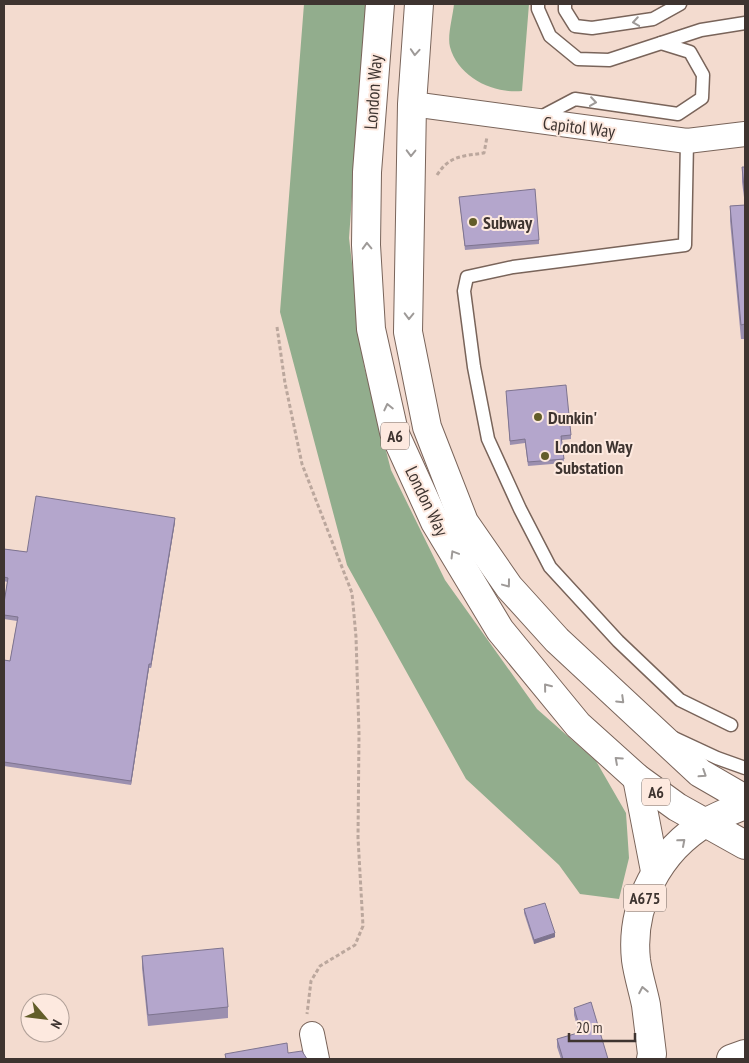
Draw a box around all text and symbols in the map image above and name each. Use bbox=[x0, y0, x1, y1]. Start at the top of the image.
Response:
one-way arrow bbox=[631, 16, 640, 26]
one-way arrow bbox=[410, 49, 421, 57]
street label: London Way bbox=[359, 54, 387, 130]
one-way arrow bbox=[589, 96, 597, 107]
street label: Capitol Way bbox=[542, 111, 617, 143]
one-way arrow bbox=[406, 150, 416, 157]
place label: Subway bbox=[483, 211, 533, 234]
marker: Subway bbox=[467, 216, 479, 228]
one-way arrow bbox=[361, 242, 372, 250]
one-way arrow bbox=[404, 312, 414, 320]
one-way arrow bbox=[383, 402, 394, 411]
place label: Dunkin' bbox=[548, 406, 597, 429]
marker: Dunkin' bbox=[532, 411, 544, 423]
road number: A6 bbox=[381, 422, 409, 450]
place label: London Way Substation bbox=[555, 435, 633, 479]
marker: London Way Substation bbox=[539, 450, 551, 462]
street label: London Way bbox=[400, 462, 454, 540]
one-way arrow bbox=[451, 551, 461, 560]
one-way arrow bbox=[502, 578, 510, 587]
one-way arrow bbox=[544, 684, 552, 693]
one-way arrow bbox=[615, 694, 624, 703]
one-way arrow bbox=[614, 757, 623, 766]
one-way arrow bbox=[697, 768, 707, 777]
road number: A6 bbox=[642, 779, 670, 806]
one-way arrow bbox=[676, 839, 685, 848]
road number: A675 bbox=[624, 884, 666, 911]
one-way arrow bbox=[638, 986, 648, 995]
north arrow bbox=[20, 993, 70, 1043]
scale bar bbox=[569, 1010, 635, 1042]
text: N bbox=[47, 1017, 66, 1032]
text: 20 m bbox=[576, 1018, 602, 1037]

